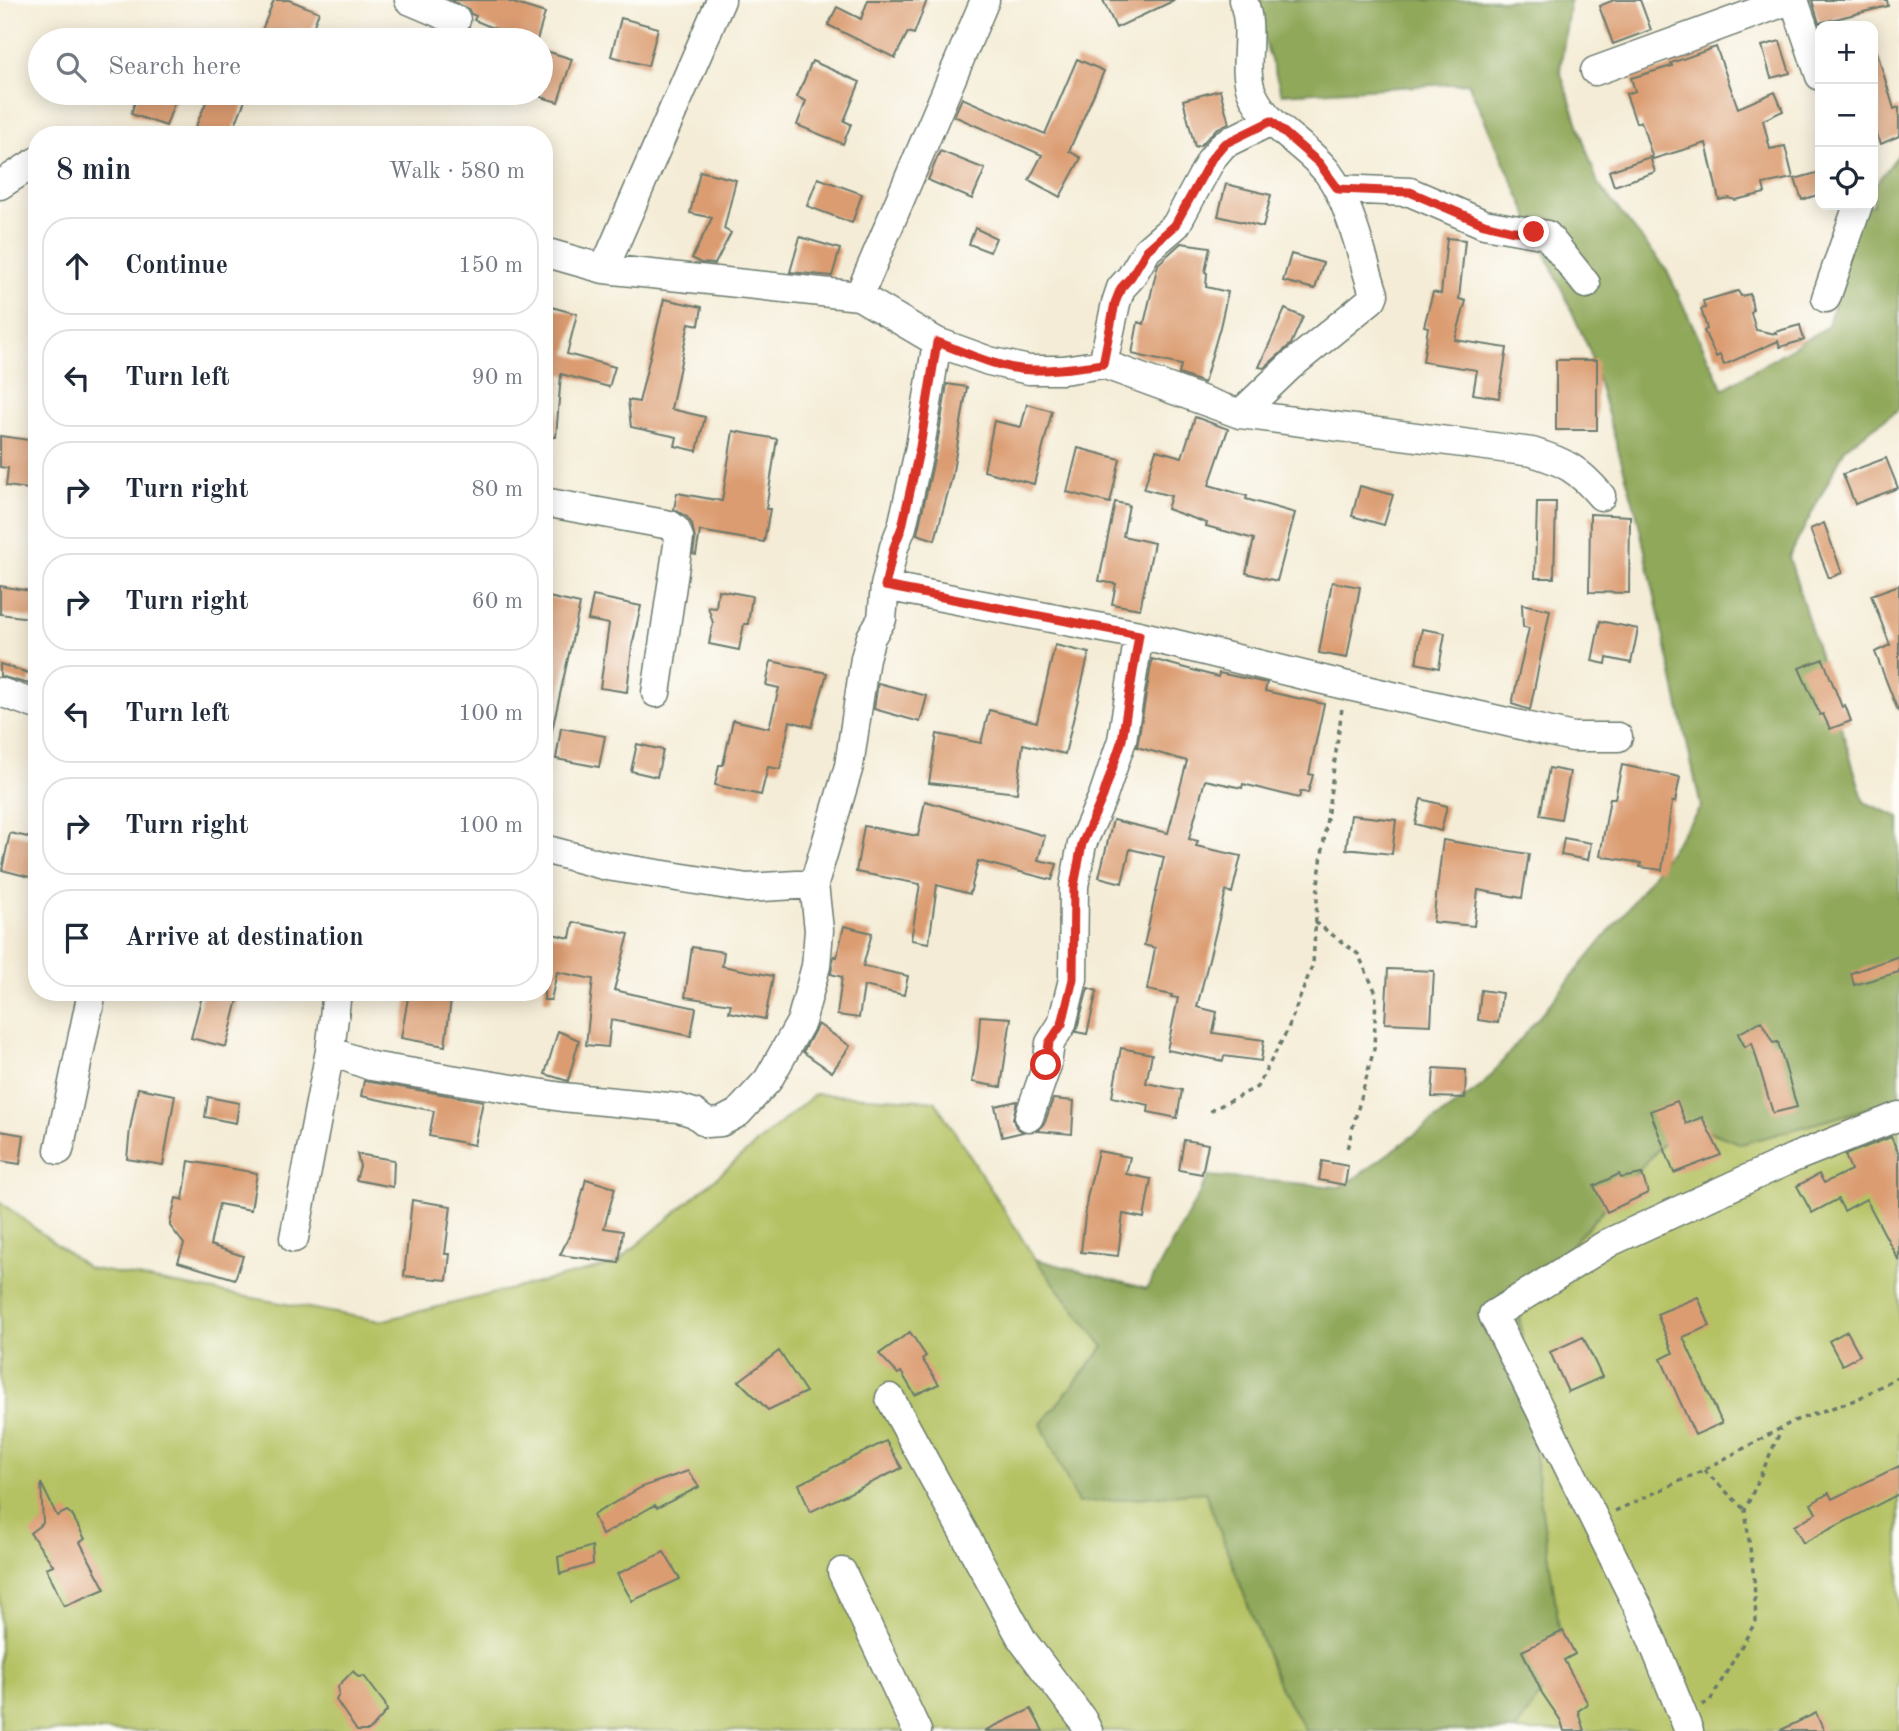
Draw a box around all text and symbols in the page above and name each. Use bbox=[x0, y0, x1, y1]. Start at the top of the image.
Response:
map controls bbox=[1815, 21, 1878, 210]
button: + bbox=[1815, 21, 1878, 84]
search box bbox=[28, 28, 553, 105]
icon: search bbox=[52, 48, 90, 86]
text: Search here bbox=[108, 54, 241, 80]
button: − bbox=[1815, 84, 1878, 147]
button: locate bbox=[1815, 147, 1878, 210]
text: 8 min bbox=[56, 156, 131, 186]
text: Walk · 580 m bbox=[389, 160, 525, 183]
route end bbox=[1518, 216, 1549, 247]
icon: ahead bbox=[58, 247, 96, 285]
text: Continue bbox=[125, 253, 228, 279]
text: 150 m bbox=[458, 254, 523, 277]
icon: left bbox=[58, 359, 96, 397]
text: Turn left bbox=[125, 365, 230, 391]
text: 90 m bbox=[472, 366, 523, 389]
icon: right bbox=[58, 471, 96, 509]
text: Turn right bbox=[125, 477, 248, 503]
text: 80 m bbox=[472, 478, 523, 501]
icon: right bbox=[58, 583, 96, 621]
text: Turn right bbox=[125, 589, 248, 615]
text: 60 m bbox=[472, 590, 523, 613]
icon: left bbox=[58, 695, 96, 733]
text: Turn left bbox=[125, 701, 230, 727]
text: 100 m bbox=[458, 702, 523, 725]
icon: right bbox=[58, 807, 96, 845]
text: Turn right bbox=[125, 813, 248, 839]
text: 100 m bbox=[458, 814, 523, 837]
icon: arrive bbox=[58, 919, 96, 957]
text: Arrive at destination bbox=[125, 925, 364, 951]
route start bbox=[1030, 1049, 1061, 1080]

